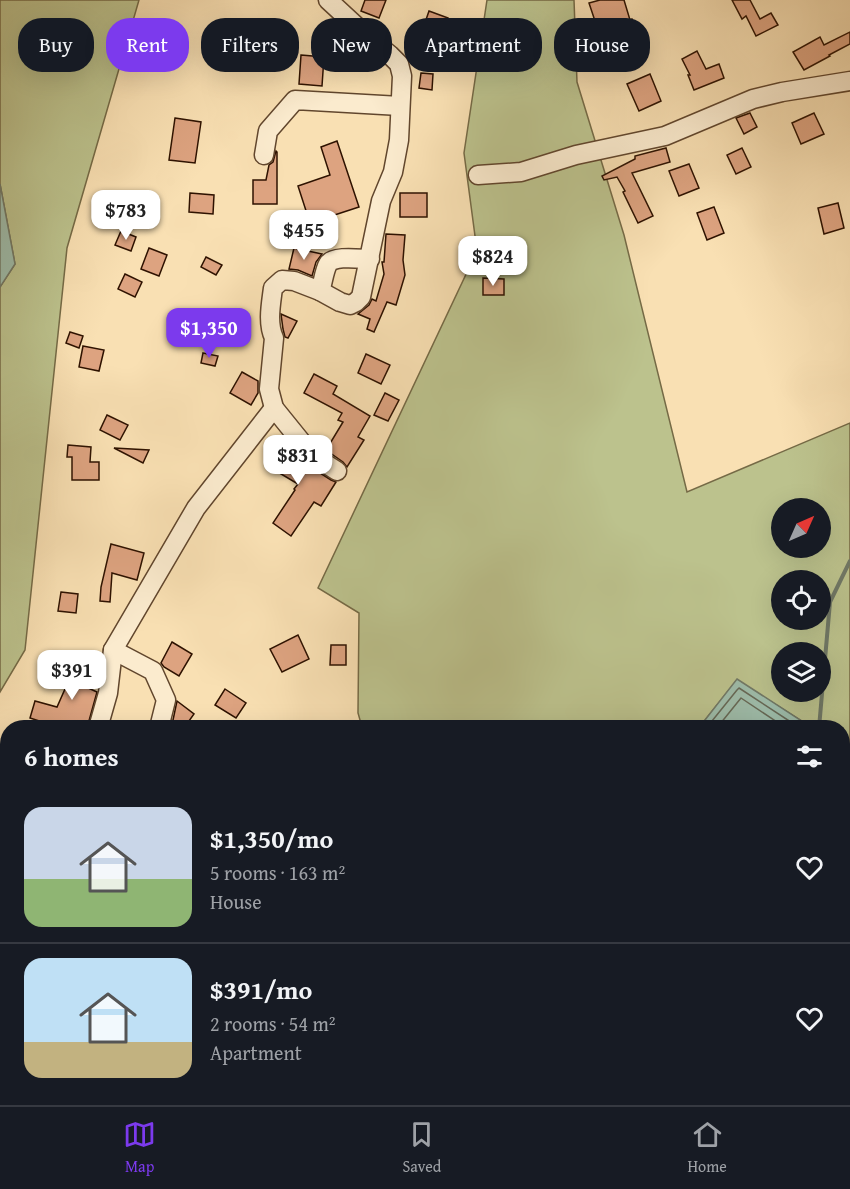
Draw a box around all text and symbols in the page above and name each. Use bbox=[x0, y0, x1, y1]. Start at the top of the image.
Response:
chip: Buy bbox=[18, 18, 94, 72]
chip: Rent bbox=[106, 18, 189, 72]
chip: Filters bbox=[201, 18, 299, 72]
chip: New bbox=[311, 18, 392, 72]
chip: Apartment bbox=[404, 18, 542, 72]
chip: House bbox=[554, 18, 650, 72]
pin: $783 bbox=[90, 190, 162, 241]
text: $783 bbox=[105, 195, 147, 224]
pin: $455 bbox=[268, 210, 340, 261]
text: $455 bbox=[283, 215, 325, 244]
pin: $824 bbox=[457, 236, 529, 287]
text: $824 bbox=[472, 241, 514, 270]
pin: $1,350 bbox=[160, 308, 258, 359]
text: $1,350 bbox=[180, 313, 238, 342]
pin: $831 bbox=[262, 435, 334, 486]
text: $831 bbox=[277, 440, 319, 469]
north arrow bbox=[771, 498, 831, 558]
map controls bbox=[771, 498, 831, 702]
button: locate bbox=[771, 570, 831, 630]
button: layers bbox=[771, 642, 831, 702]
pin: $391 bbox=[36, 650, 108, 701]
text: $391 bbox=[51, 655, 93, 684]
text: 6 homes bbox=[24, 737, 119, 776]
icon: filters bbox=[793, 740, 826, 773]
text: $1,350/mo bbox=[210, 819, 333, 858]
icon: home bbox=[72, 831, 144, 903]
icon: heart bbox=[793, 851, 826, 884]
text: 5 rooms · 163 m² bbox=[210, 858, 345, 887]
text: House bbox=[210, 887, 262, 916]
text: $391/mo bbox=[210, 970, 312, 1009]
icon: home bbox=[72, 982, 144, 1054]
icon: heart bbox=[793, 1002, 826, 1035]
text: 2 rooms · 54 m² bbox=[210, 1009, 336, 1038]
text: Apartment bbox=[210, 1038, 302, 1067]
tab: Map bbox=[123, 1118, 156, 1178]
tab: Saved bbox=[402, 1118, 441, 1178]
tab: Home bbox=[687, 1118, 727, 1178]

